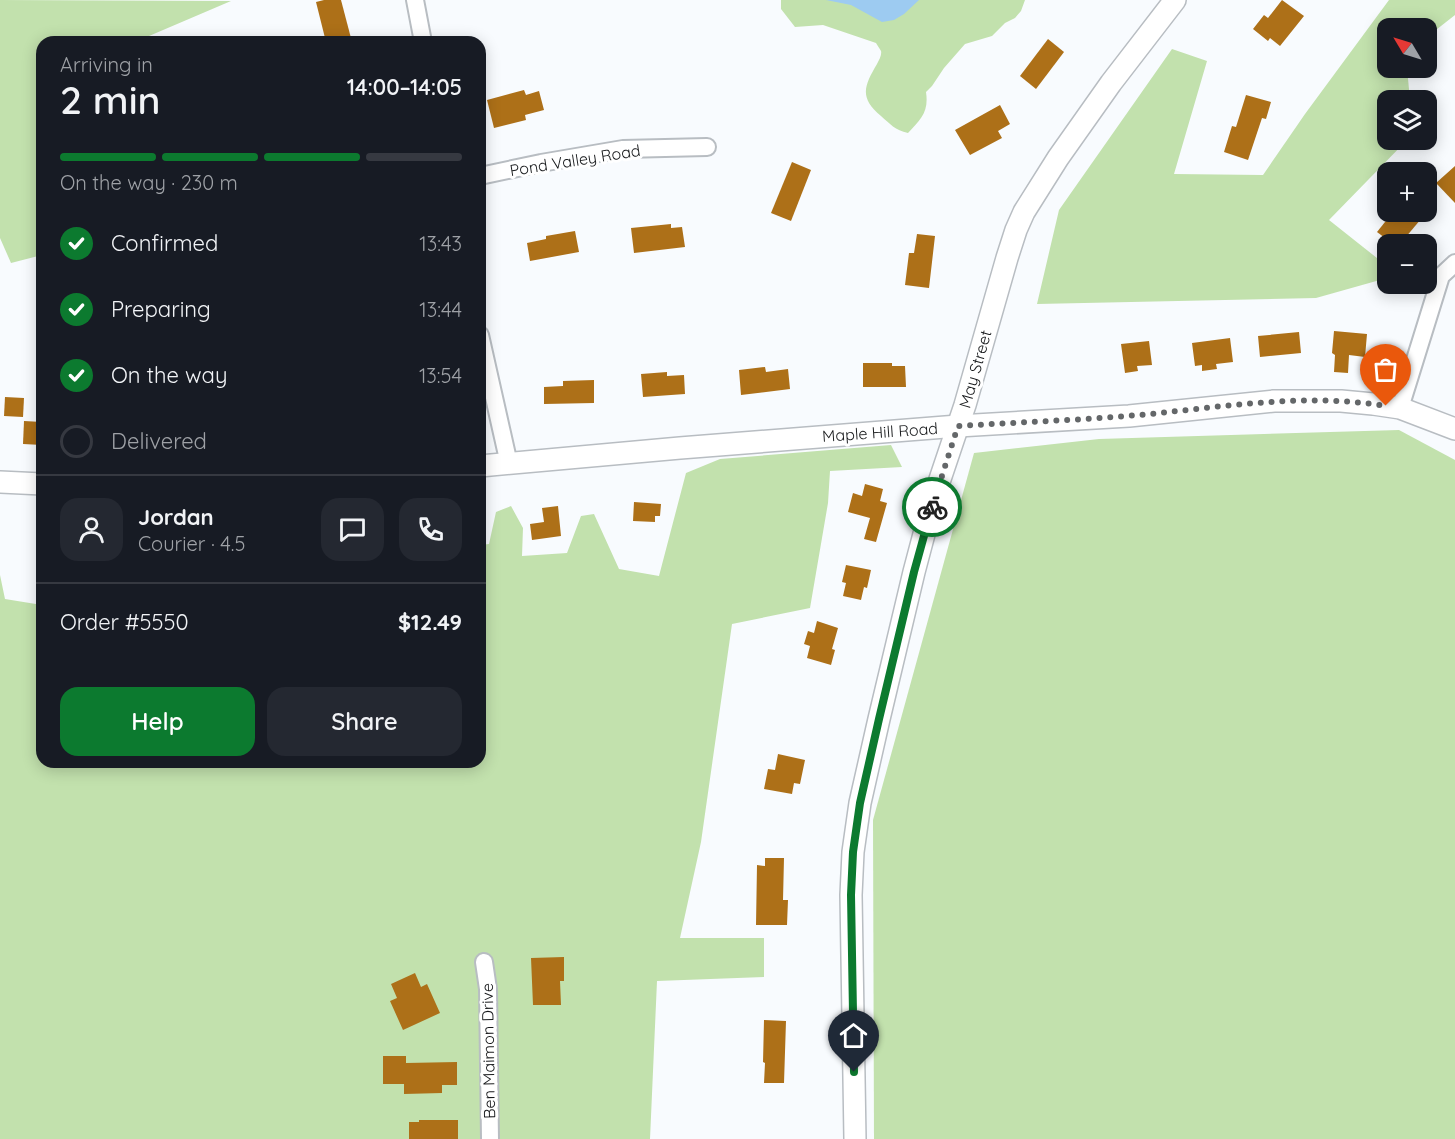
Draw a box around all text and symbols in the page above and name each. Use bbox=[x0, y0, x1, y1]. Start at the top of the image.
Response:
north arrow bbox=[1377, 18, 1437, 78]
map controls bbox=[1377, 18, 1437, 294]
text: Arriving in bbox=[60, 52, 153, 77]
text: 14:00–14:05 bbox=[347, 73, 462, 101]
text: 2 min bbox=[60, 75, 161, 124]
button: layers bbox=[1377, 90, 1437, 150]
street label: Pond Valley Road bbox=[508, 140, 642, 180]
button: + bbox=[1377, 162, 1437, 222]
text: On the way · 230 m bbox=[60, 170, 238, 195]
icon: check bbox=[60, 227, 93, 260]
text: Confirmed bbox=[111, 229, 218, 257]
text: 13:43 bbox=[419, 231, 462, 256]
button: − bbox=[1377, 234, 1437, 294]
icon: check bbox=[60, 293, 93, 326]
text: Preparing bbox=[111, 295, 211, 323]
text: 13:44 bbox=[419, 297, 462, 322]
street label: May Street bbox=[954, 328, 996, 410]
pin bbox=[1360, 344, 1411, 406]
icon: bag bbox=[1369, 353, 1402, 386]
icon: check bbox=[60, 359, 93, 392]
text: On the way bbox=[111, 361, 227, 389]
text: 13:54 bbox=[419, 363, 462, 388]
street label: Maple Hill Road bbox=[821, 418, 939, 446]
text: Delivered bbox=[111, 427, 207, 455]
courier bbox=[902, 477, 962, 537]
icon: bike bbox=[916, 491, 949, 524]
button: person bbox=[60, 498, 123, 561]
button: chat bbox=[321, 498, 384, 561]
button: phone bbox=[399, 498, 462, 561]
text: Jordan bbox=[138, 503, 214, 531]
text: Courier · 4.5 bbox=[138, 531, 245, 556]
text: Order #5550 bbox=[60, 608, 189, 636]
text: $12.49 bbox=[398, 608, 462, 636]
button: Help bbox=[60, 687, 255, 756]
button: Share bbox=[267, 687, 462, 756]
street label: Ben Maimon Drive bbox=[477, 983, 499, 1119]
pin bbox=[828, 1010, 879, 1072]
icon: home bbox=[837, 1019, 870, 1052]

